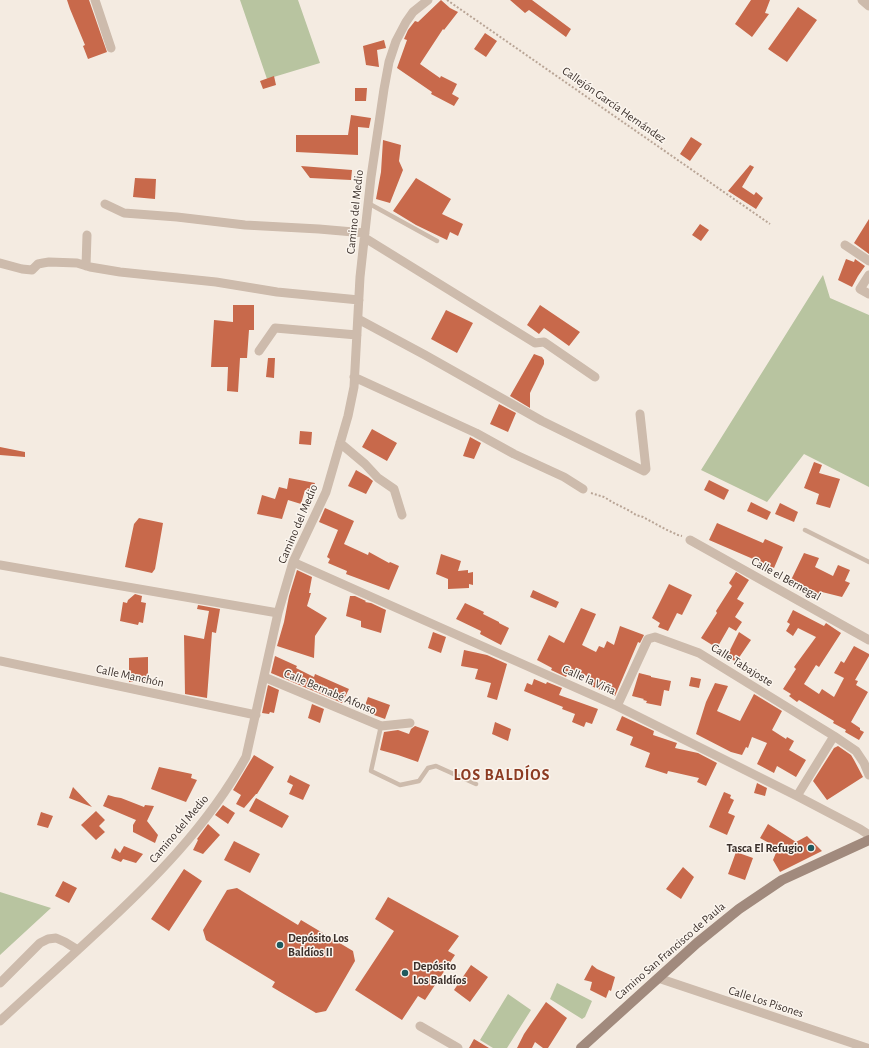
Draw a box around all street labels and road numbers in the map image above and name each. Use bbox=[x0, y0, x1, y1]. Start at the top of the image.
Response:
street label: Callejón García Hernández bbox=[559, 64, 669, 146]
street label: Camino del Medio bbox=[343, 169, 367, 255]
street label: Camino del Medio bbox=[275, 482, 321, 566]
street label: Calle el Bernegal bbox=[749, 554, 823, 604]
street label: Calle Tabajoste bbox=[708, 640, 776, 690]
street label: Calle Manchón bbox=[95, 662, 165, 690]
street label: Calle la Viña bbox=[560, 662, 618, 698]
street label: Calle Bernabé Afonso bbox=[282, 666, 378, 718]
street label: Camino del Medio bbox=[146, 792, 212, 866]
street label: Camino San Francisco de Paula bbox=[612, 899, 728, 1003]
street label: Calle Los Pisones bbox=[727, 983, 805, 1021]

